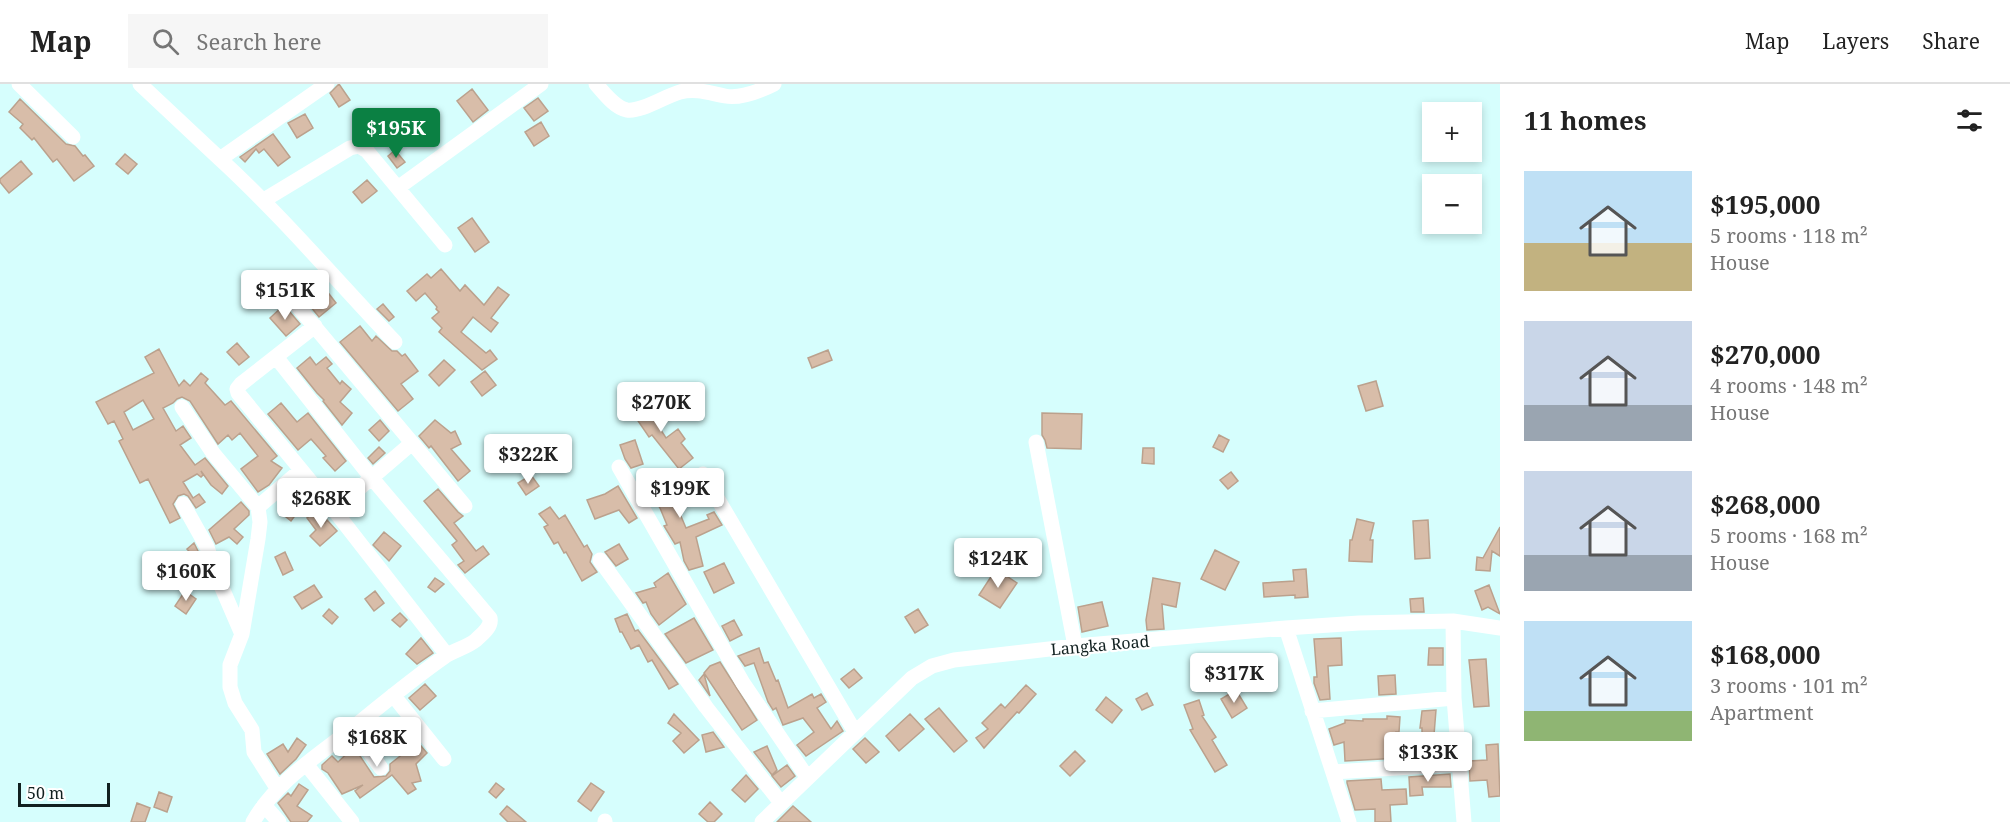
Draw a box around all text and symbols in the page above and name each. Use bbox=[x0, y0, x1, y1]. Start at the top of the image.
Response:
search box bbox=[128, 14, 548, 68]
text: Map bbox=[30, 22, 92, 60]
icon: search bbox=[149, 25, 182, 58]
text: Search here bbox=[197, 26, 321, 56]
text: Map bbox=[1745, 27, 1789, 55]
text: Layers bbox=[1822, 27, 1889, 55]
text: Share bbox=[1922, 27, 1980, 55]
map controls bbox=[1422, 102, 1482, 234]
button: + bbox=[1422, 102, 1482, 162]
text: 11 homes bbox=[1524, 102, 1646, 138]
icon: filters bbox=[1953, 104, 1986, 137]
pin: $195K bbox=[354, 108, 438, 159]
text: $195K bbox=[366, 114, 426, 141]
button: − bbox=[1422, 174, 1482, 234]
text: $195,000 bbox=[1710, 186, 1820, 222]
icon: home bbox=[1572, 195, 1644, 267]
text: 5 rooms · 118 m² bbox=[1710, 222, 1868, 249]
text: House bbox=[1710, 249, 1770, 276]
pin: $151K bbox=[243, 270, 327, 321]
text: $151K bbox=[255, 276, 315, 303]
text: $270,000 bbox=[1710, 336, 1820, 372]
icon: home bbox=[1572, 345, 1644, 417]
text: 4 rooms · 148 m² bbox=[1710, 372, 1868, 399]
pin: $270K bbox=[619, 382, 703, 433]
text: $270K bbox=[631, 388, 691, 415]
text: House bbox=[1710, 399, 1770, 426]
pin: $322K bbox=[486, 434, 570, 485]
text: $322K bbox=[498, 440, 558, 467]
pin: $199K bbox=[638, 468, 722, 519]
text: $199K bbox=[650, 474, 710, 501]
pin: $268K bbox=[279, 478, 363, 529]
text: $268K bbox=[291, 484, 351, 511]
text: $268,000 bbox=[1710, 486, 1820, 522]
icon: home bbox=[1572, 495, 1644, 567]
text: 5 rooms · 168 m² bbox=[1710, 522, 1868, 549]
pin: $124K bbox=[956, 538, 1040, 589]
text: $124K bbox=[968, 544, 1028, 571]
text: House bbox=[1710, 549, 1770, 576]
pin: $160K bbox=[144, 551, 228, 602]
text: $160K bbox=[156, 557, 216, 584]
street label: Langka Road bbox=[1050, 630, 1150, 660]
text: $168,000 bbox=[1710, 636, 1820, 672]
icon: home bbox=[1572, 645, 1644, 717]
pin: $317K bbox=[1192, 653, 1276, 704]
text: $317K bbox=[1204, 659, 1264, 686]
text: 3 rooms · 101 m² bbox=[1710, 672, 1868, 699]
text: Apartment bbox=[1710, 699, 1814, 726]
pin: $168K bbox=[335, 717, 419, 768]
text: $168K bbox=[347, 723, 407, 750]
pin: $133K bbox=[1386, 732, 1470, 783]
text: $133K bbox=[1398, 738, 1458, 765]
scale bar bbox=[18, 780, 110, 808]
text: 50 m bbox=[27, 782, 64, 804]

